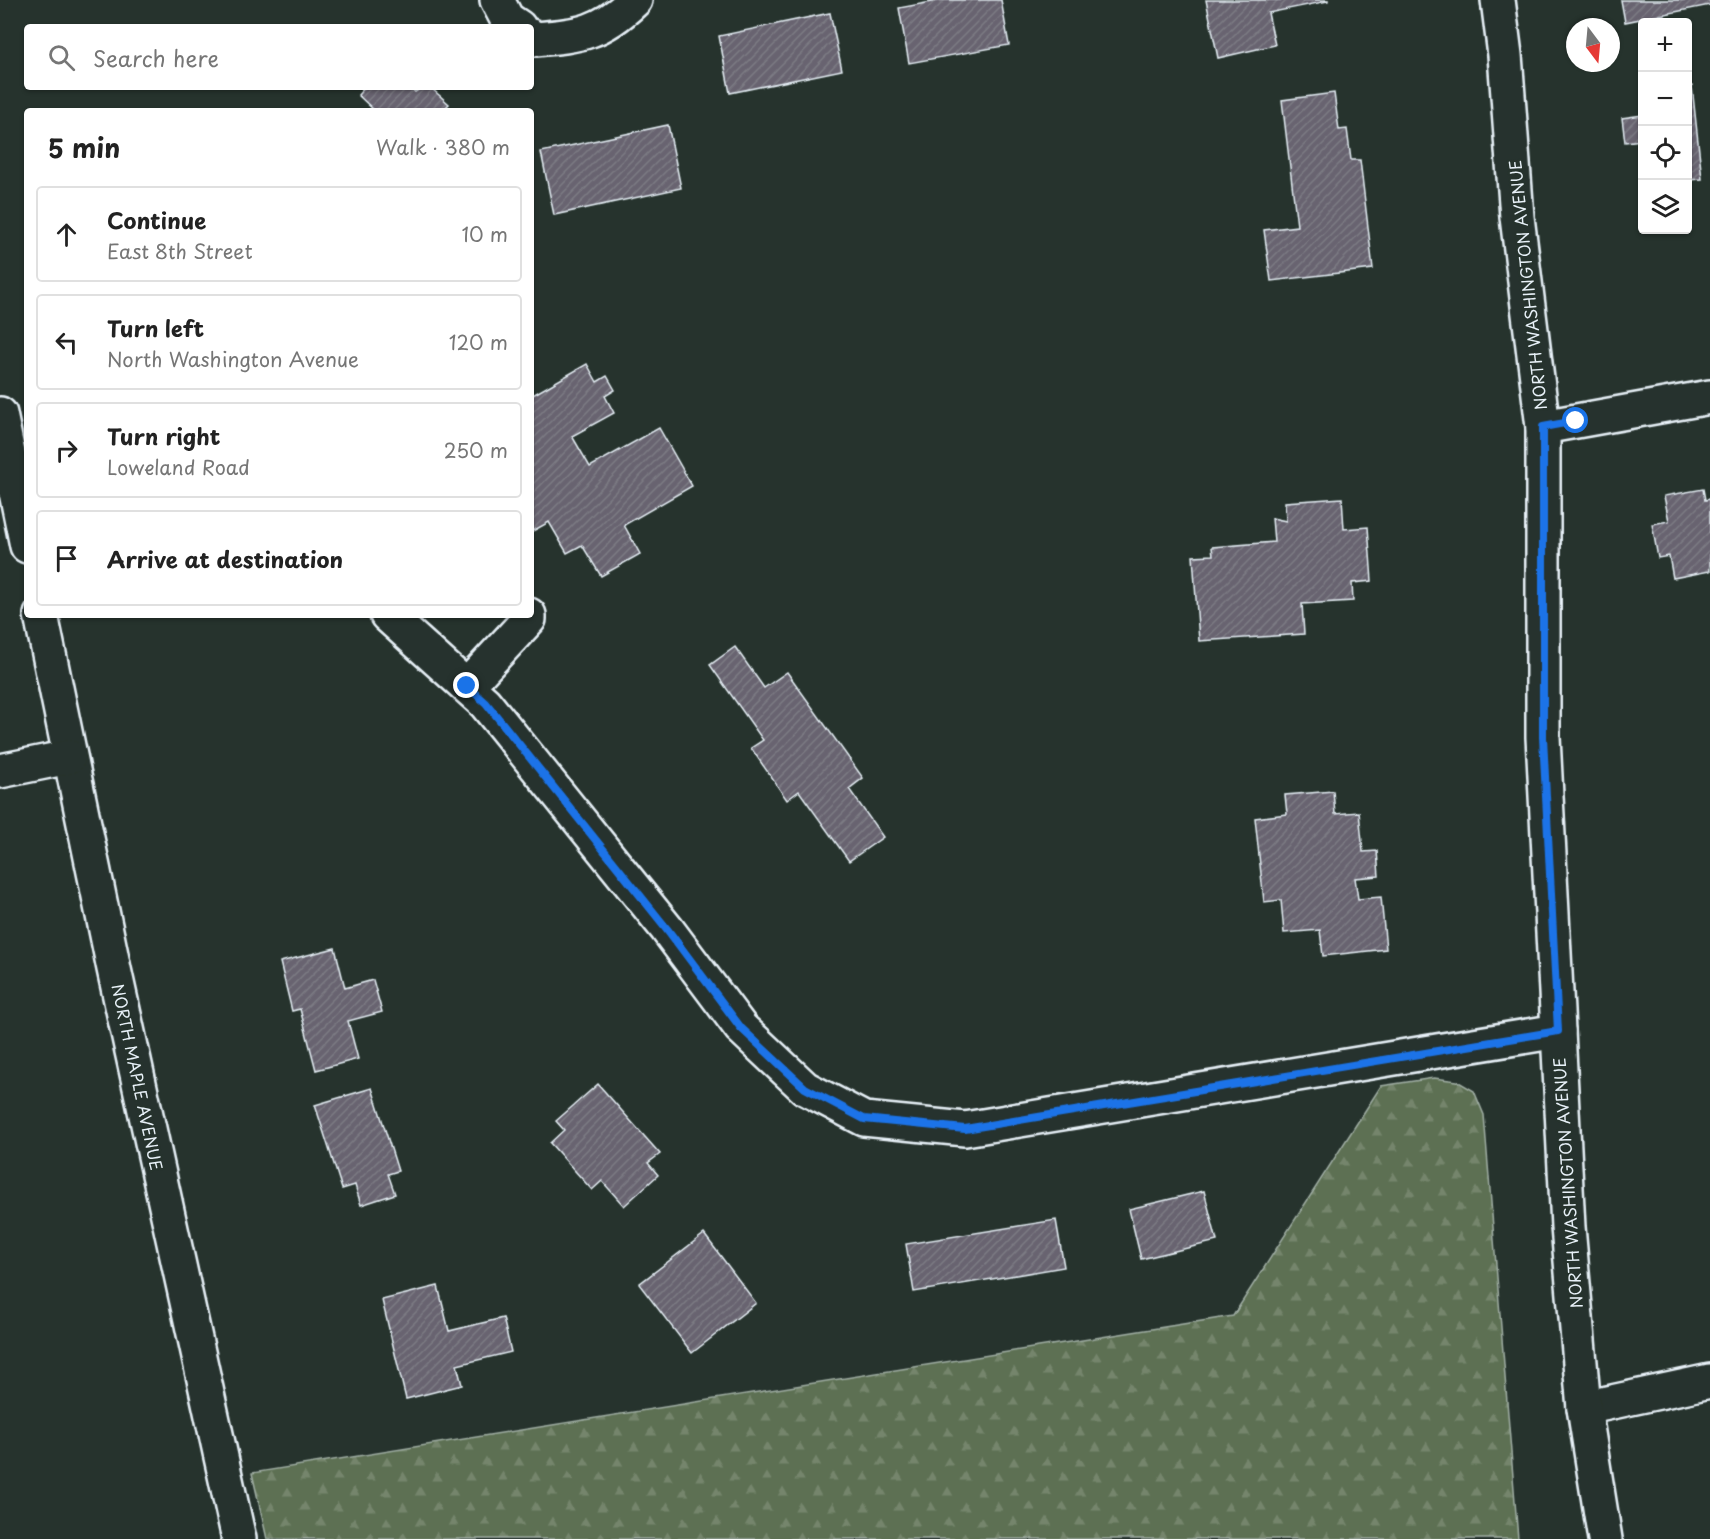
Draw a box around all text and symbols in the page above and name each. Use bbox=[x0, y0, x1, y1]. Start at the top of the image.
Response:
north arrow bbox=[1566, 18, 1620, 72]
map controls bbox=[1638, 18, 1692, 234]
button: + bbox=[1638, 18, 1692, 72]
search box bbox=[24, 24, 534, 90]
icon: search bbox=[45, 41, 78, 74]
text: Search here bbox=[93, 41, 219, 74]
button: − bbox=[1638, 72, 1692, 126]
button: locate bbox=[1638, 126, 1692, 180]
text: 5 min bbox=[48, 128, 120, 167]
text: Walk · 380 m bbox=[376, 132, 510, 162]
street label: NORTH WASHINGTON AVENUE bbox=[1502, 159, 1552, 411]
button: layers bbox=[1638, 180, 1692, 234]
text: Continue bbox=[107, 203, 206, 236]
icon: ahead bbox=[50, 218, 83, 251]
text: 10 m bbox=[461, 219, 508, 249]
text: East 8th Street bbox=[107, 236, 253, 266]
text: Turn left bbox=[107, 311, 204, 344]
icon: left bbox=[50, 326, 83, 359]
text: 120 m bbox=[449, 327, 508, 357]
text: North Washington Avenue bbox=[107, 344, 359, 374]
route start bbox=[1562, 407, 1588, 433]
text: Turn right bbox=[107, 419, 220, 452]
icon: right bbox=[50, 434, 83, 467]
text: 250 m bbox=[444, 435, 508, 465]
text: Loweland Road bbox=[107, 452, 250, 482]
icon: arrive bbox=[50, 542, 83, 575]
text: Arrive at destination bbox=[107, 542, 343, 575]
route end bbox=[453, 672, 479, 698]
street label: NORTH MAPLE AVENUE bbox=[107, 982, 169, 1172]
street label: NORTH WASHINGTON AVENUE bbox=[1546, 1057, 1588, 1309]

